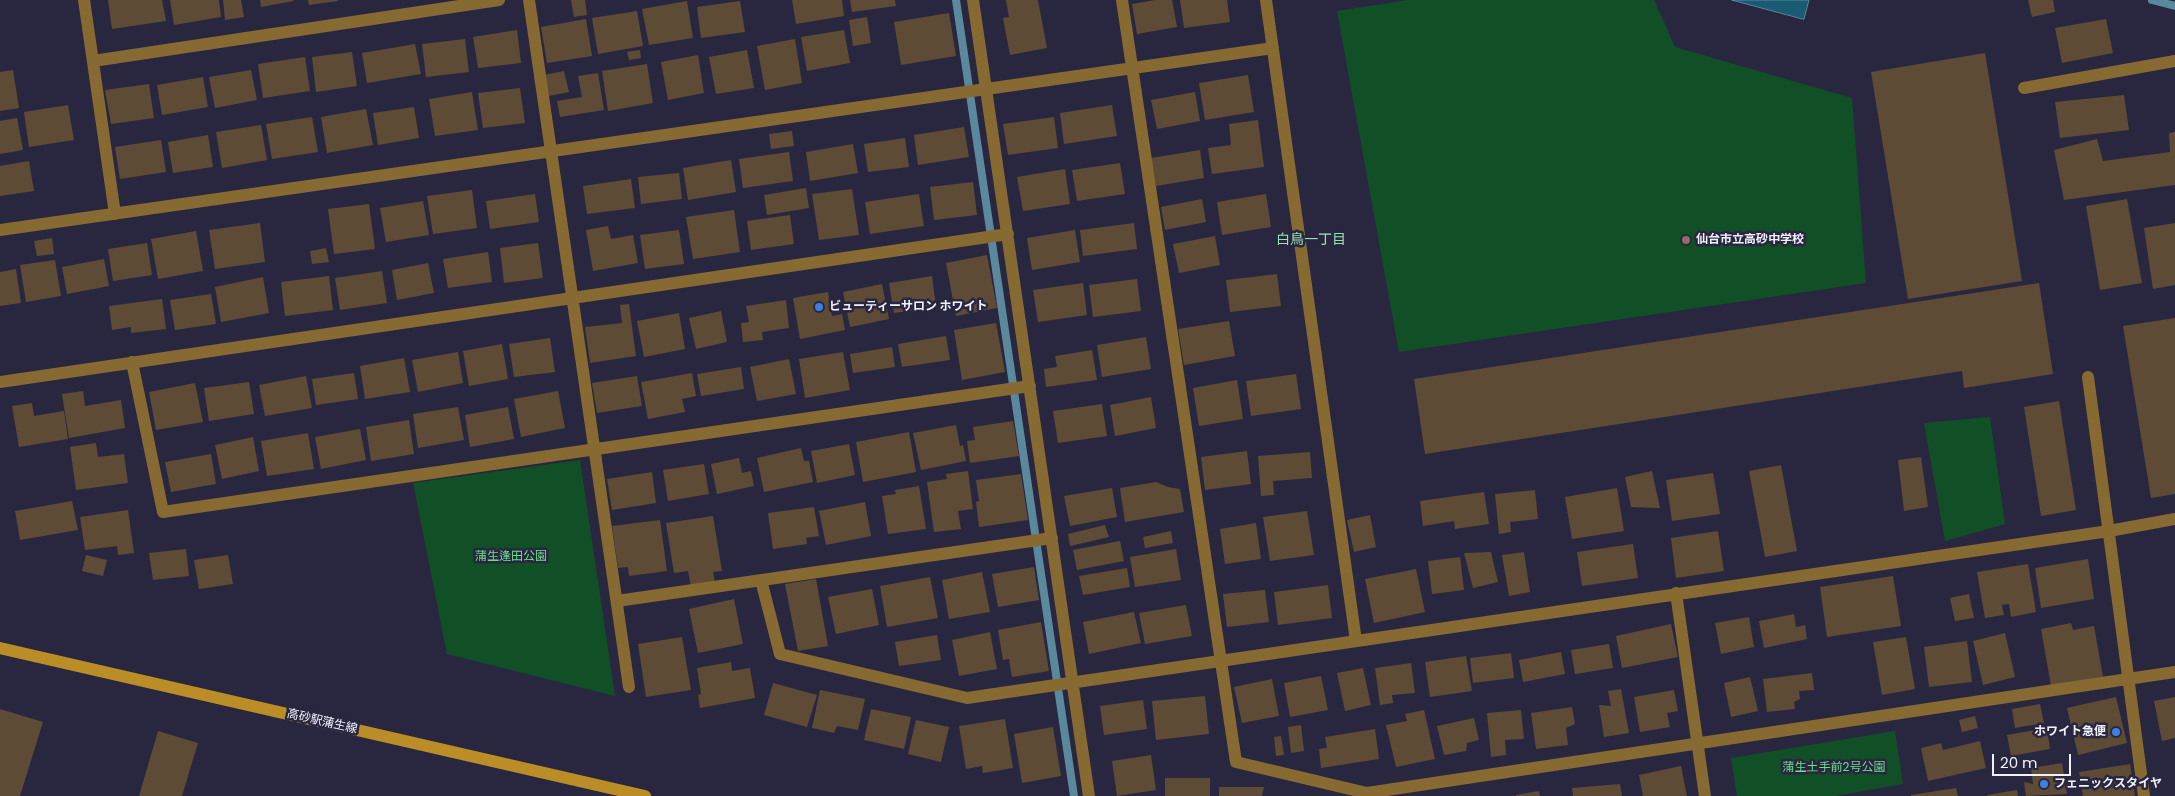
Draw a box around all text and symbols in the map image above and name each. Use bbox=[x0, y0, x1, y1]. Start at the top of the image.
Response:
district label: 白鳥一丁目 bbox=[1276, 232, 1346, 248]
place label: 仙台市立高砂中学校 bbox=[1696, 233, 1804, 247]
marker: 仙台市立高砂中学校 bbox=[1680, 234, 1692, 246]
place label: ビューティーサロン ホワイト bbox=[829, 300, 988, 314]
marker: ビューティーサロン ホワイト bbox=[813, 301, 825, 313]
park label: 蒲生逢田公園 bbox=[475, 550, 547, 564]
street label: 高砂駅蒲生線 bbox=[285, 707, 359, 737]
place label: ホワイト急便 bbox=[2034, 725, 2106, 739]
marker: ホワイト急便 bbox=[2110, 726, 2122, 738]
scale bar bbox=[1995, 744, 2074, 776]
text: 20 m bbox=[2000, 752, 2038, 773]
park label: 蒲生土手前2号公園 bbox=[1783, 761, 1885, 775]
place label: フェニックスタイヤ bbox=[2054, 777, 2162, 791]
marker: フェニックスタイヤ bbox=[2038, 778, 2050, 790]

